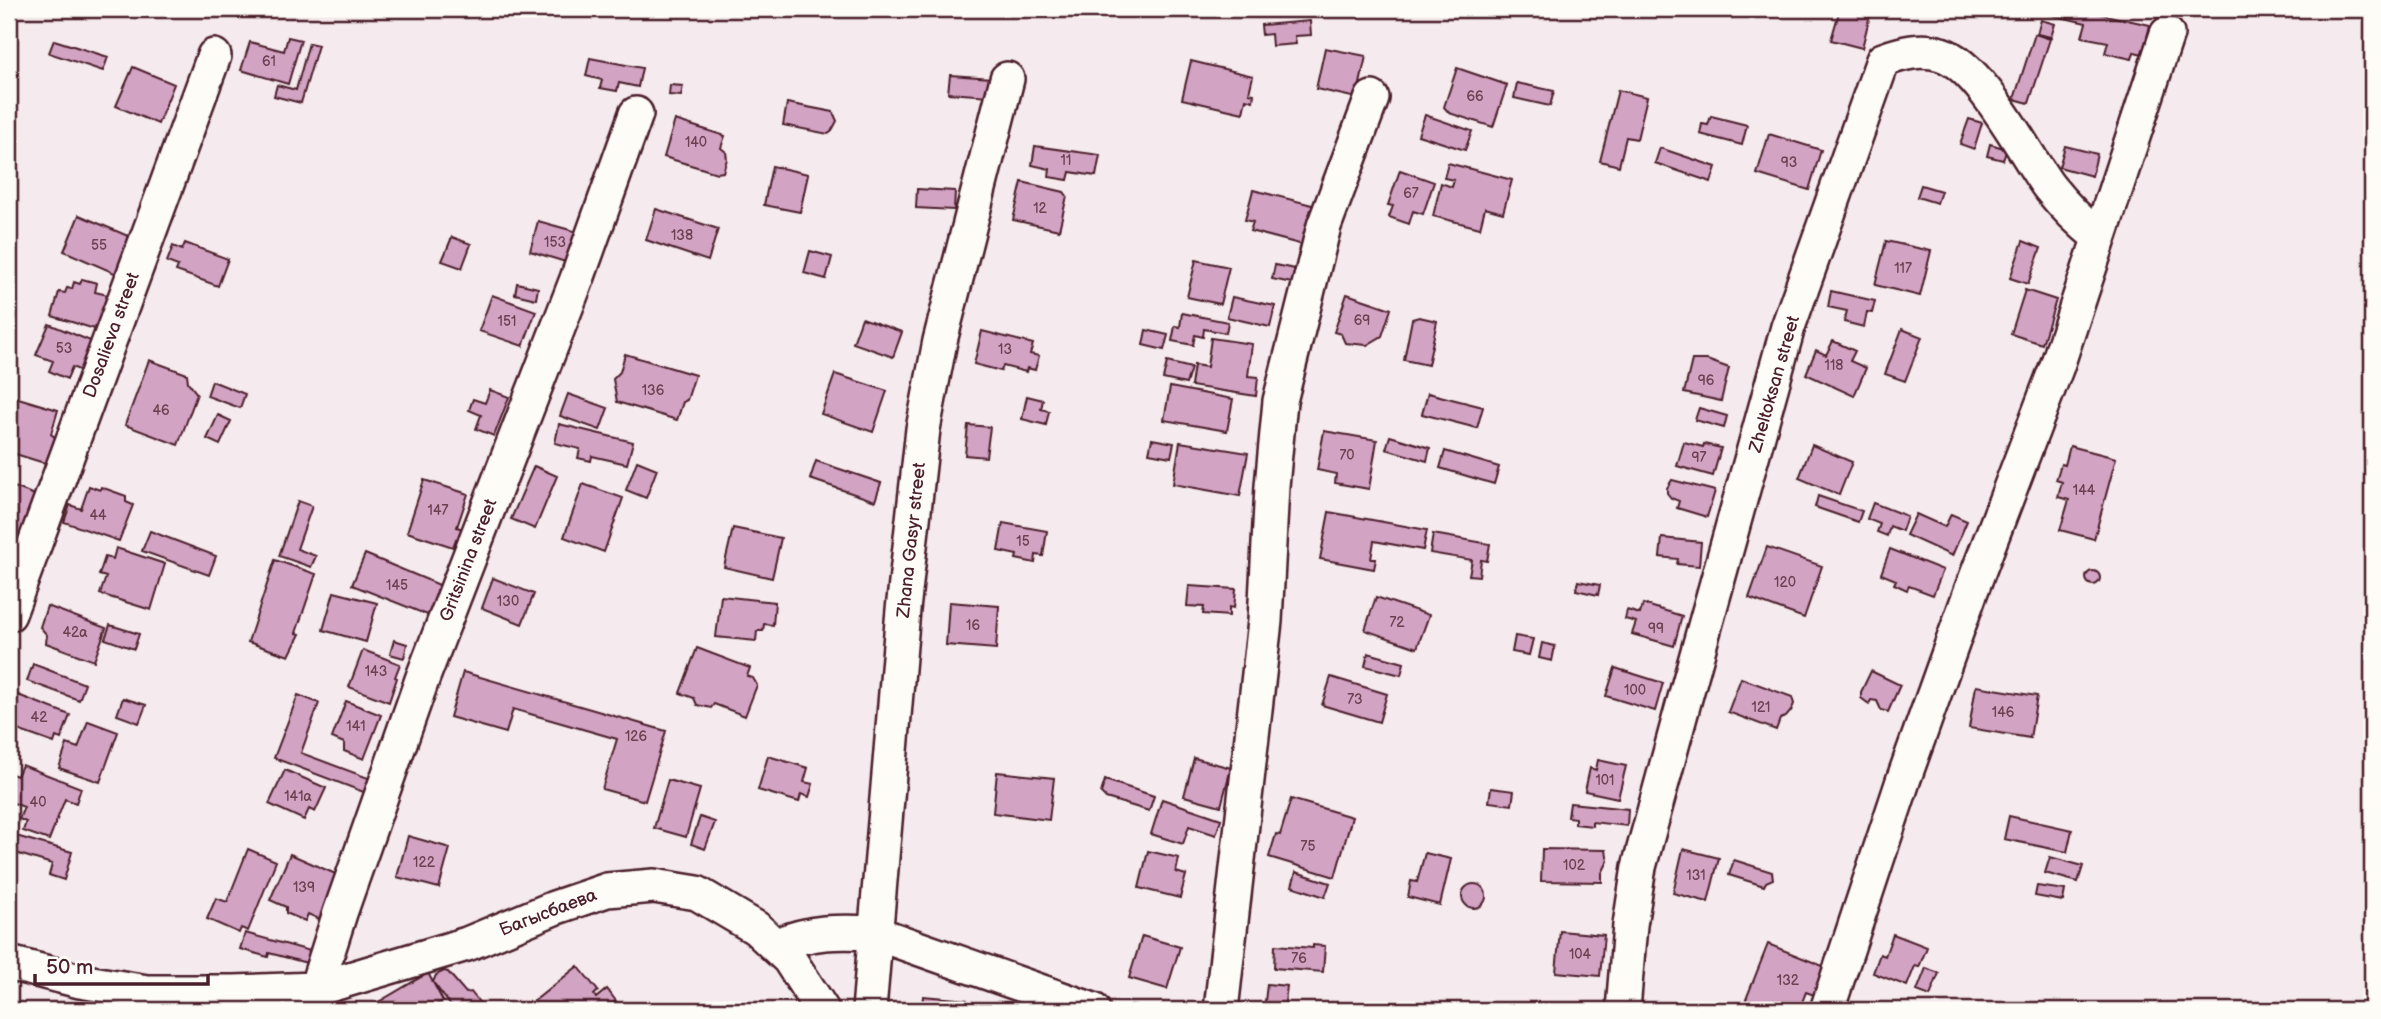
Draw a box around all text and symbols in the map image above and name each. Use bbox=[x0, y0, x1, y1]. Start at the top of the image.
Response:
house number: 61 bbox=[262, 53, 276, 70]
house number: 66 bbox=[1466, 88, 1484, 105]
house number: 140 bbox=[685, 134, 707, 151]
house number: 11 bbox=[1061, 152, 1071, 169]
house number: 93 bbox=[1781, 154, 1797, 171]
house number: 67 bbox=[1403, 185, 1419, 202]
house number: 12 bbox=[1033, 200, 1048, 217]
house number: 138 bbox=[671, 227, 693, 244]
house number: 153 bbox=[544, 234, 566, 251]
house number: 55 bbox=[91, 237, 107, 254]
house number: 117 bbox=[1894, 260, 1912, 277]
street label: Dosalieva street bbox=[79, 269, 144, 401]
house number: 69 bbox=[1354, 312, 1370, 329]
house number: 151 bbox=[498, 313, 516, 330]
street label: Zheltoksan street bbox=[1745, 313, 1804, 456]
house number: 53 bbox=[56, 340, 72, 357]
house number: 13 bbox=[998, 341, 1012, 358]
house number: 118 bbox=[1825, 357, 1844, 374]
house number: 96 bbox=[1698, 372, 1715, 389]
house number: 136 bbox=[642, 382, 665, 399]
house number: 46 bbox=[152, 402, 170, 419]
house number: 70 bbox=[1339, 447, 1355, 464]
house number: 97 bbox=[1692, 449, 1707, 466]
street label: Zhana Gasyr street bbox=[893, 461, 930, 620]
house number: 144 bbox=[2073, 482, 2096, 499]
street label: Gritsinina street bbox=[435, 495, 502, 624]
house number: 147 bbox=[428, 502, 449, 519]
house number: 44 bbox=[89, 507, 107, 524]
house number: 15 bbox=[1016, 533, 1030, 550]
house number: 120 bbox=[1774, 574, 1796, 591]
house number: 145 bbox=[386, 577, 408, 594]
house number: 130 bbox=[497, 593, 519, 610]
house number: 72 bbox=[1389, 614, 1405, 631]
house number: 16 bbox=[966, 617, 980, 634]
house number: 99 bbox=[1648, 620, 1664, 637]
house number: 42а bbox=[62, 624, 88, 641]
house number: 143 bbox=[365, 663, 387, 680]
house number: 100 bbox=[1624, 682, 1646, 699]
house number: 73 bbox=[1347, 691, 1363, 708]
house number: 121 bbox=[1752, 699, 1770, 716]
house number: 146 bbox=[1992, 704, 2015, 721]
house number: 42 bbox=[31, 709, 48, 726]
house number: 141 bbox=[346, 718, 366, 735]
house number: 126 bbox=[625, 728, 648, 745]
house number: 101 bbox=[1595, 772, 1615, 789]
house number: 141а bbox=[284, 788, 313, 805]
house number: 40 bbox=[30, 794, 46, 811]
house number: 75 bbox=[1301, 838, 1315, 855]
house number: 122 bbox=[413, 854, 436, 871]
house number: 102 bbox=[1563, 857, 1586, 874]
house number: 131 bbox=[1686, 867, 1706, 884]
house number: 139 bbox=[293, 879, 315, 896]
street label: Багысбаева bbox=[497, 884, 600, 941]
scale bar bbox=[35, 942, 208, 986]
house number: 104 bbox=[1569, 946, 1592, 963]
house number: 76 bbox=[1291, 950, 1307, 967]
text: 50 m bbox=[46, 955, 93, 980]
house number: 132 bbox=[1777, 972, 1800, 989]

